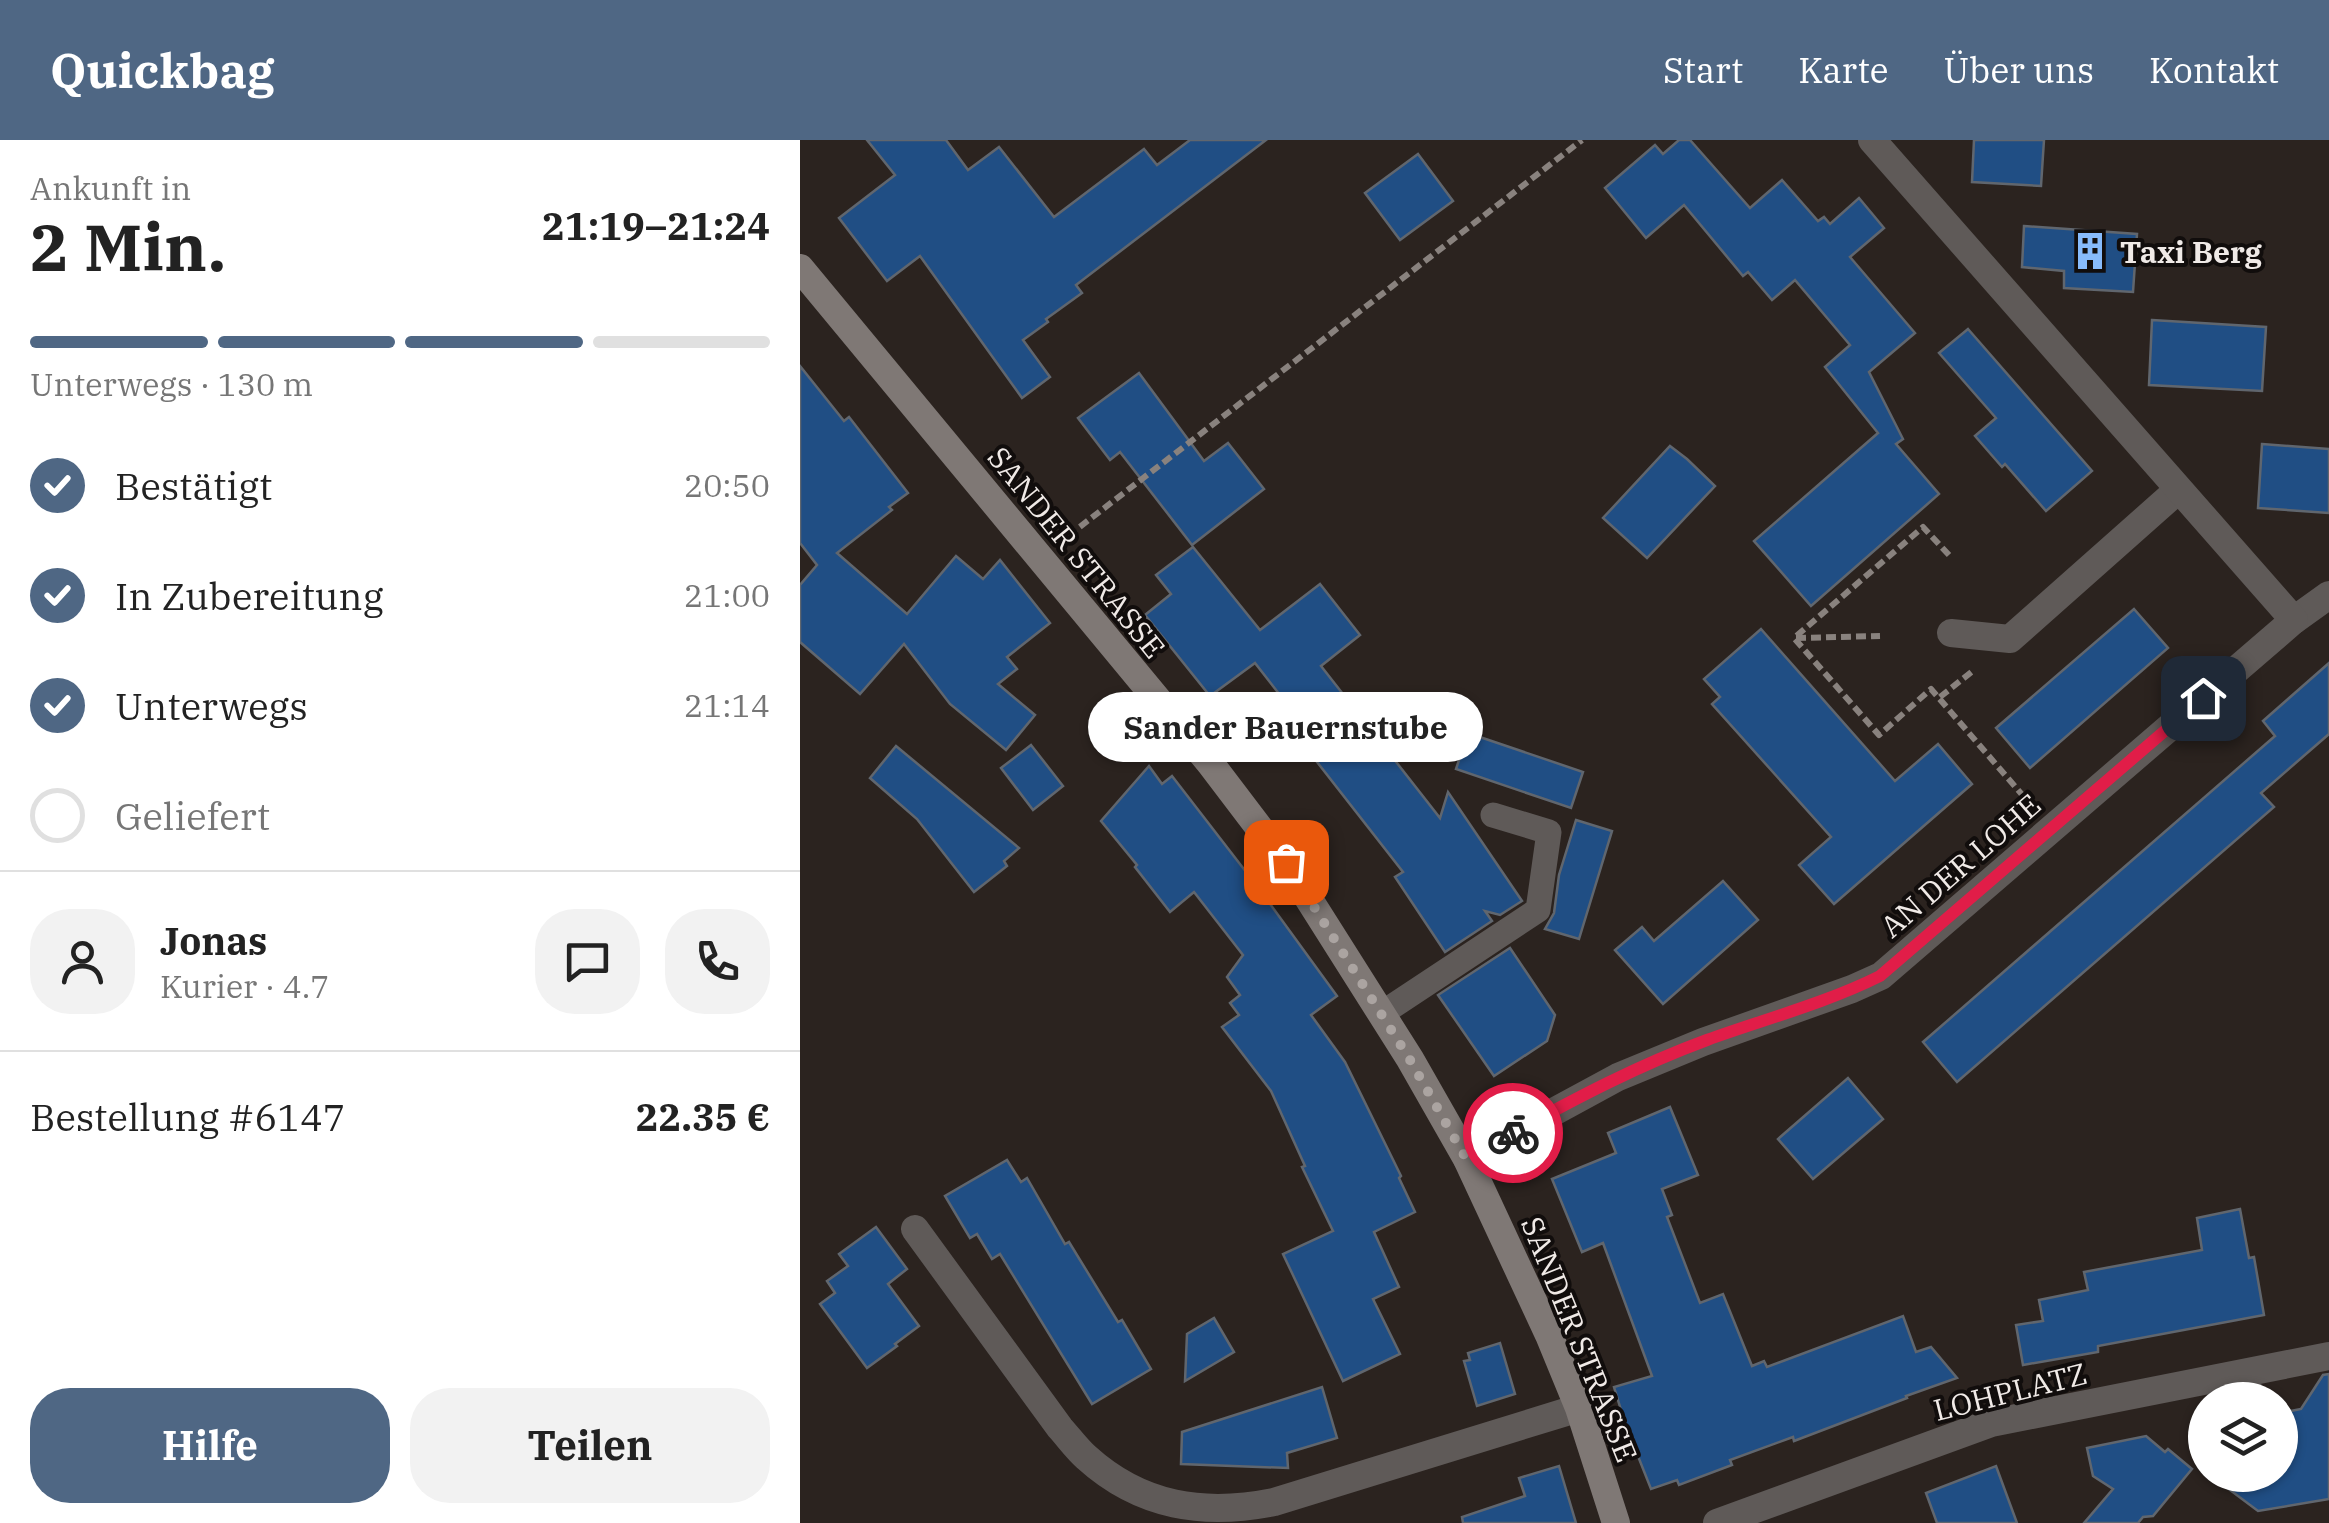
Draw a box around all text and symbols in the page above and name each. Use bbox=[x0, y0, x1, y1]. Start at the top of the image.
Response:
text: Quickbag bbox=[50, 39, 275, 101]
text: Start bbox=[1663, 47, 1743, 93]
text: Karte bbox=[1798, 47, 1889, 93]
text: Über uns bbox=[1944, 47, 2094, 93]
text: Kontakt bbox=[2149, 47, 2279, 93]
text: Ankunft in bbox=[30, 167, 191, 209]
text: 21:19–21:24 bbox=[542, 201, 770, 250]
text: 2 Min. bbox=[30, 204, 226, 289]
building icon: Taxi Berg bbox=[2069, 230, 2111, 272]
place label: Taxi Berg bbox=[2120, 232, 2263, 271]
text: Unterwegs · 130 m bbox=[30, 363, 313, 405]
street label: SANDER STRASSE bbox=[980, 438, 1174, 666]
icon: check bbox=[30, 458, 85, 513]
text: Bestätigt bbox=[115, 461, 272, 510]
text: 20:50 bbox=[684, 464, 770, 506]
icon: check bbox=[30, 568, 85, 623]
text: In Zubereitung bbox=[115, 571, 383, 620]
text: 21:00 bbox=[684, 574, 770, 616]
pin bbox=[2161, 656, 2246, 741]
icon: home bbox=[2176, 671, 2231, 726]
icon: check bbox=[30, 678, 85, 733]
text: Unterwegs bbox=[115, 681, 308, 730]
text: 21:14 bbox=[684, 684, 770, 726]
callout: Sander Bauernstube bbox=[1088, 692, 1484, 762]
text: Sander Bauernstube bbox=[1123, 706, 1448, 748]
street label: AN DER LOHE bbox=[1872, 785, 2048, 945]
text: Geliefert bbox=[115, 791, 270, 840]
pin bbox=[1244, 820, 1329, 905]
icon: bag bbox=[1259, 835, 1314, 890]
button: person bbox=[30, 909, 135, 1014]
button: chat bbox=[535, 909, 640, 1014]
button: phone bbox=[665, 909, 770, 1014]
text: Jonas bbox=[160, 916, 267, 965]
text: Kurier · 4.7 bbox=[160, 965, 329, 1007]
courier bbox=[1463, 1083, 1563, 1183]
text: Bestellung #6147 bbox=[30, 1092, 346, 1141]
text: 22.35 € bbox=[636, 1092, 770, 1141]
icon: bike bbox=[1486, 1106, 1541, 1161]
street label: SANDER STRASSE bbox=[1513, 1211, 1647, 1467]
street label: LOHPLATZ bbox=[1929, 1353, 2091, 1429]
map controls bbox=[2188, 1382, 2298, 1492]
button: layers bbox=[2188, 1382, 2298, 1492]
button: Hilfe bbox=[30, 1388, 390, 1503]
button: Teilen bbox=[410, 1388, 770, 1503]

